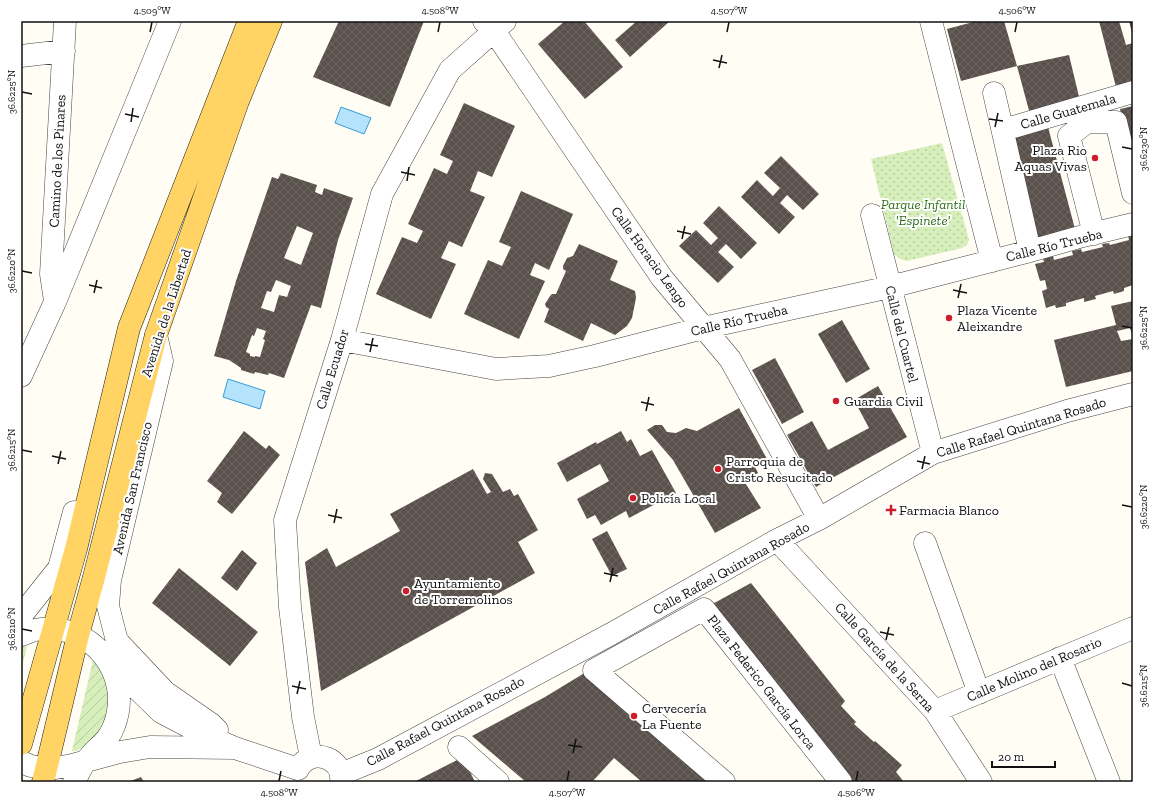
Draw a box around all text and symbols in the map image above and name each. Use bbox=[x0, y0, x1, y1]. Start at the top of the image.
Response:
text: 4.509°W bbox=[134, 5, 171, 17]
text: 4.508°W bbox=[421, 5, 459, 17]
text: 4.507°W bbox=[711, 5, 748, 17]
text: 4.506°W bbox=[999, 5, 1036, 17]
text: 36.6225°N bbox=[6, 69, 18, 114]
street label: Calle Guatemala bbox=[1018, 90, 1118, 133]
street label: Camino de los Pinares bbox=[46, 94, 69, 228]
text: 36.6230°N bbox=[1138, 126, 1150, 171]
place label: Plaza Rio Aquas Vivas bbox=[1015, 142, 1087, 175]
marker: Plaza Rio Aquas Vivas bbox=[1090, 153, 1100, 163]
park label: Parque Infantil 'Espinete' bbox=[881, 196, 965, 229]
street label: Calle Horacio Lengo bbox=[607, 203, 692, 311]
street label: Calle Río Trueba bbox=[1004, 225, 1104, 266]
street label: Avenida de la Libertad bbox=[138, 247, 195, 379]
text: 36.6220°N bbox=[6, 248, 18, 293]
street label: Calle del Cuartel bbox=[881, 284, 922, 385]
street label: Calle Río Trueba bbox=[689, 301, 789, 340]
place label: Plaza Vicente Aleixandre bbox=[957, 302, 1037, 335]
text: 36.6225°N bbox=[1138, 305, 1150, 350]
marker: Plaza Vicente Aleixandre bbox=[944, 313, 954, 323]
street label: Calle Ecuador bbox=[312, 327, 353, 411]
place label: Guardia Civil bbox=[844, 393, 924, 410]
street label: Calle Rafael Quintana Rosado bbox=[934, 394, 1108, 461]
marker: Guardia Civil bbox=[831, 396, 841, 406]
street label: Avenida San Francisco bbox=[109, 420, 156, 556]
text: 36.6215°N bbox=[6, 428, 18, 471]
place label: Parroquia de Cristo Resucitado bbox=[726, 453, 833, 486]
marker: Parroquia de Cristo Resucitado bbox=[713, 464, 723, 474]
text: 36.6220°N bbox=[1138, 484, 1150, 529]
place label: Policía Local bbox=[641, 490, 716, 507]
marker: Policía Local bbox=[628, 493, 638, 503]
place label: Farmacia Blanco bbox=[899, 502, 999, 519]
marker: Farmacia Blanco bbox=[886, 505, 896, 515]
street label: Calle Rafael Quintana Rosado bbox=[650, 518, 813, 619]
place label: Ayuntamiento de Torremolinos bbox=[414, 575, 513, 608]
marker: Ayuntamiento de Torremolinos bbox=[401, 586, 411, 596]
street label: Calle García de la Serna bbox=[831, 599, 938, 716]
text: 36.6210°N bbox=[6, 607, 18, 651]
street label: Plaza Federico García Lorca bbox=[704, 611, 820, 753]
street label: Calle Molino del Rosario bbox=[964, 633, 1104, 706]
text: 36.6215°N bbox=[1138, 664, 1150, 707]
street label: Calle Rafael Quintana Rosado bbox=[363, 672, 527, 770]
place label: Cervecería La Fuente bbox=[642, 700, 707, 733]
marker: Cervecería La Fuente bbox=[629, 711, 639, 721]
scale bar bbox=[992, 743, 1055, 769]
text: 20 m bbox=[998, 750, 1025, 764]
text: 4.508°W bbox=[260, 787, 298, 799]
text: 4.507°W bbox=[549, 787, 586, 799]
text: 4.506°W bbox=[838, 787, 875, 799]

